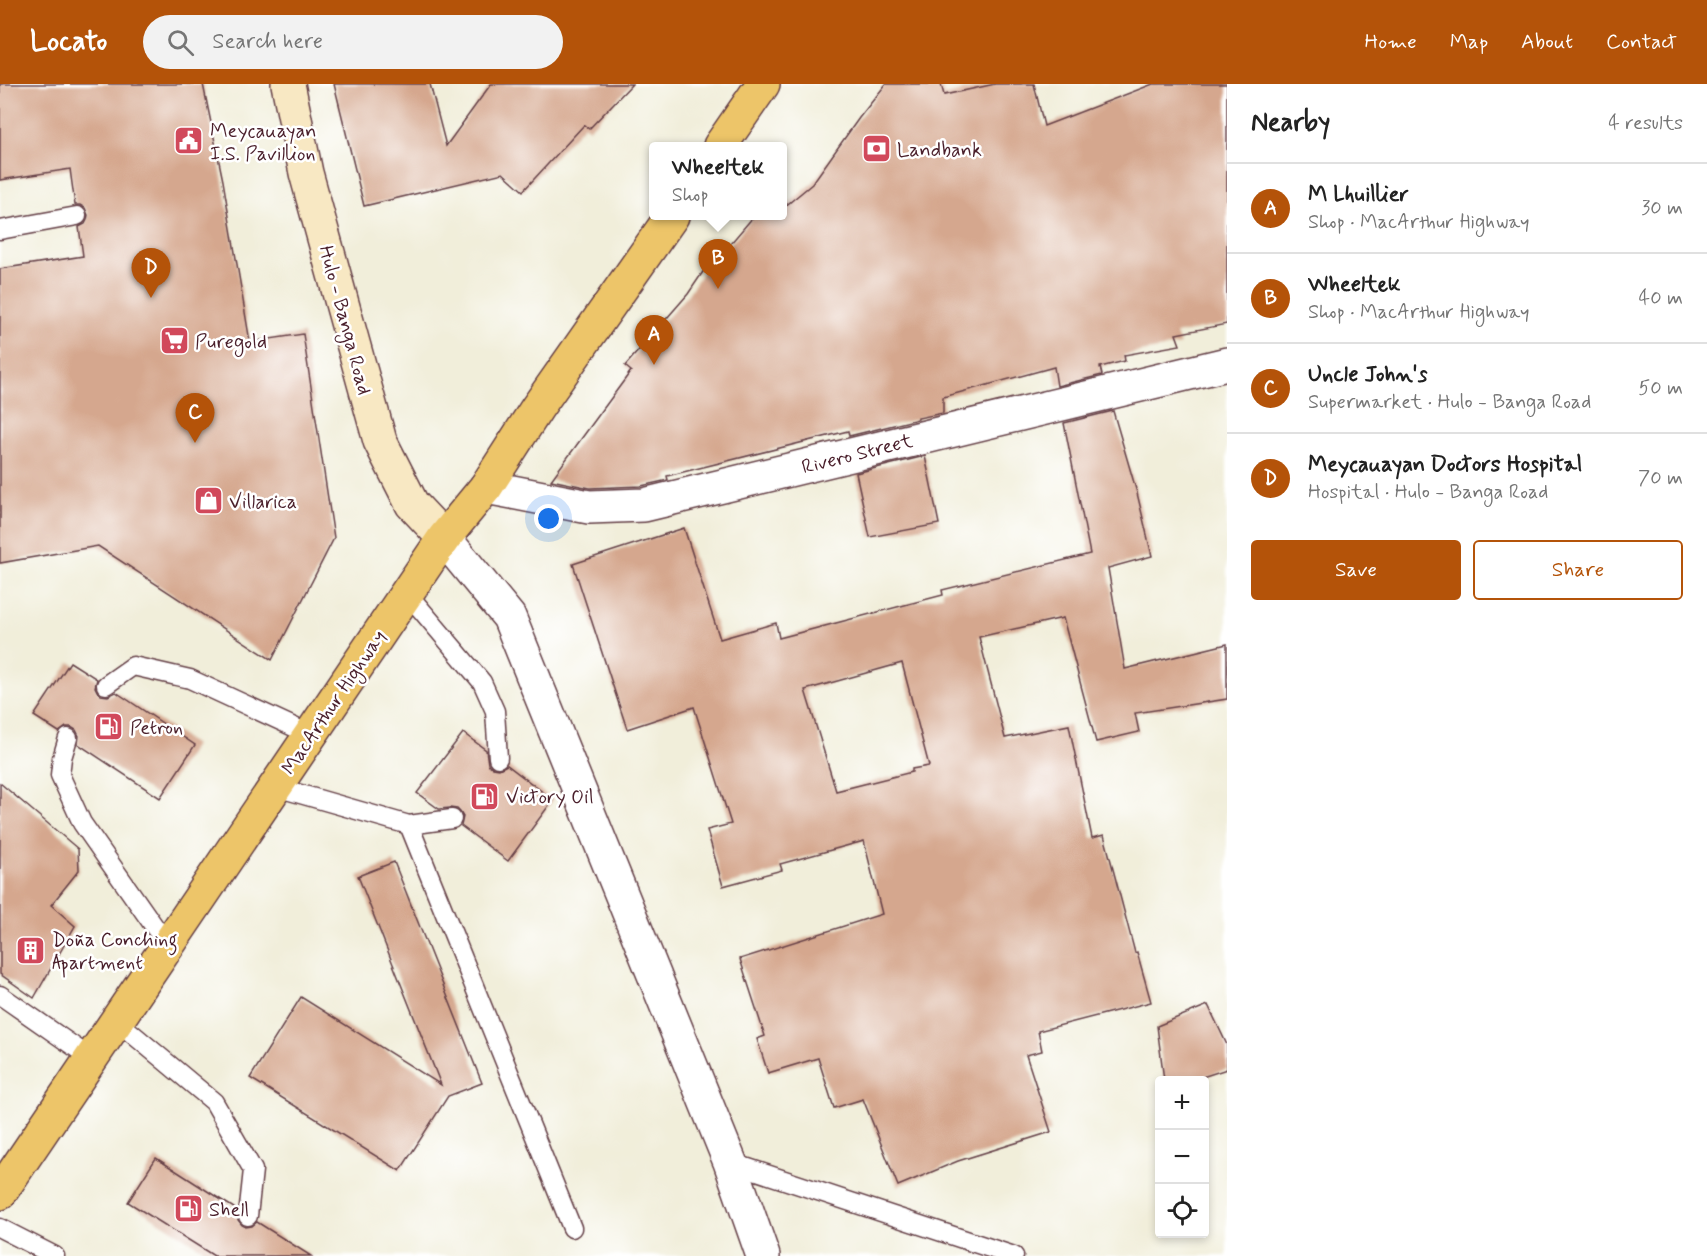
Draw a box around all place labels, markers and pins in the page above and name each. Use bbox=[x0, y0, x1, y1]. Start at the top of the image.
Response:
place label: Meycauayan I.S. Pavillion bbox=[210, 118, 317, 168]
public building icon: Meycauayan I.S. Pavillion bbox=[173, 125, 205, 157]
bank icon: Landbank bbox=[860, 133, 892, 165]
place label: Landbank bbox=[897, 137, 982, 164]
pin: B bbox=[698, 240, 738, 289]
pin: D bbox=[132, 248, 170, 298]
pin: A bbox=[634, 316, 674, 365]
supermarket icon: Puregold bbox=[158, 325, 190, 357]
place label: Puregold bbox=[195, 329, 267, 357]
pin: C bbox=[176, 394, 214, 443]
shop icon: Villarica bbox=[192, 485, 224, 517]
place label: Villarica bbox=[229, 489, 297, 516]
fuel station icon: Petron bbox=[93, 711, 125, 743]
place label: Petron bbox=[130, 715, 183, 742]
fuel station icon: Victory Oil bbox=[469, 780, 501, 812]
place label: Victory Oil bbox=[506, 784, 594, 811]
place label: Doña Conching Apartment bbox=[52, 927, 178, 978]
building icon: Doña Conching Apartment bbox=[15, 934, 47, 966]
fuel station icon: Shell bbox=[172, 1193, 204, 1225]
place label: Shell bbox=[209, 1197, 249, 1224]

